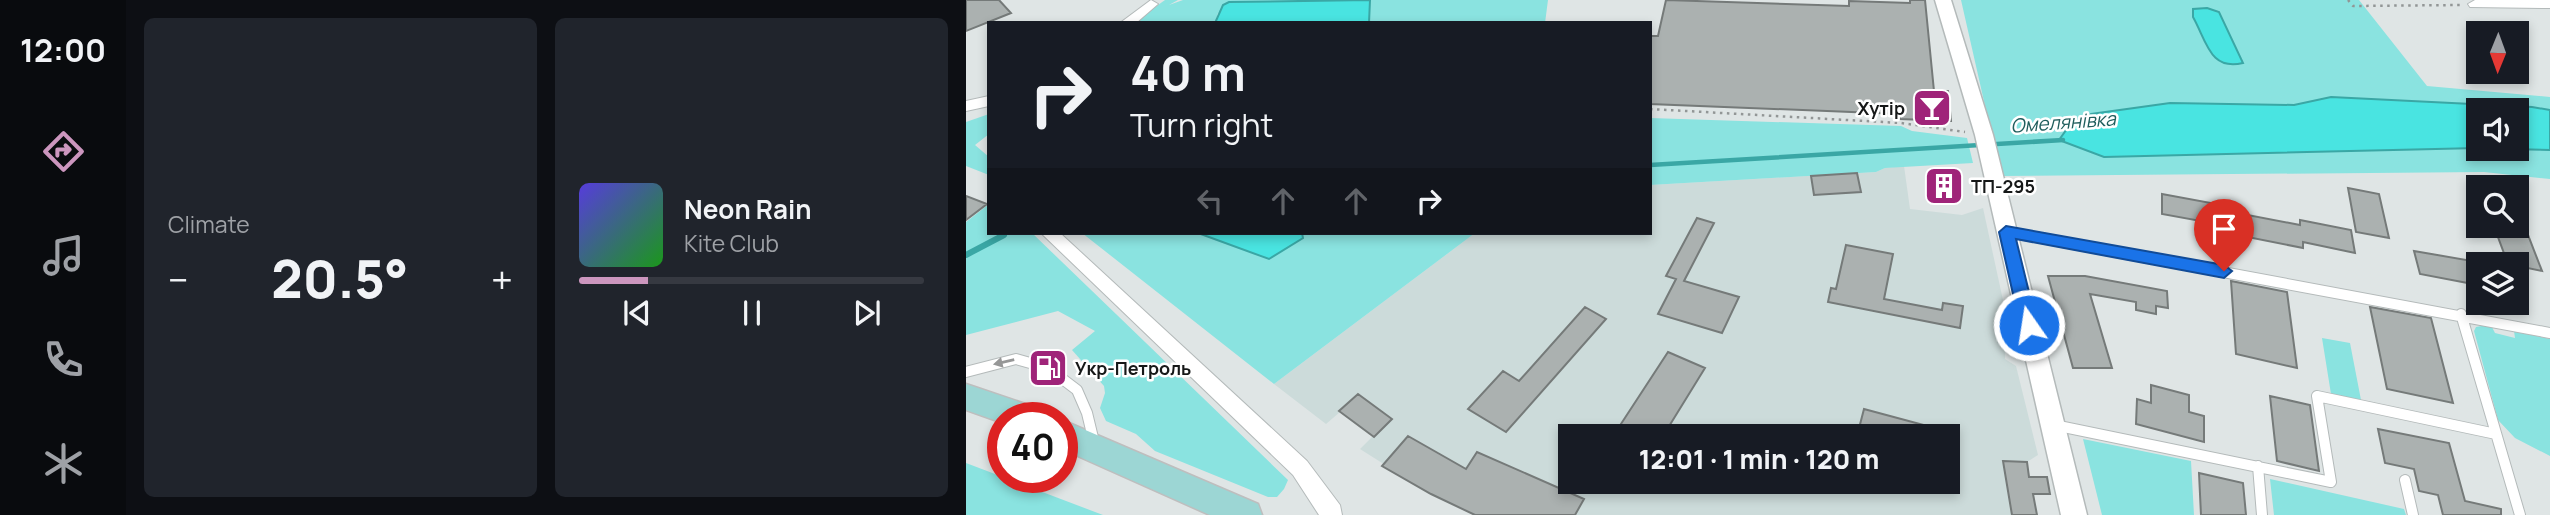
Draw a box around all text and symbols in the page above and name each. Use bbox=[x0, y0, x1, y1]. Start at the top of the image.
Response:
north arrow bbox=[2466, 21, 2529, 84]
map controls bbox=[2466, 21, 2529, 315]
text: 12:00 bbox=[20, 28, 106, 72]
text: 40 m bbox=[1130, 39, 1246, 106]
icon: right bbox=[1015, 49, 1106, 140]
bar icon: Хутір bbox=[1911, 87, 1953, 129]
place label: Хутір bbox=[1857, 96, 1905, 120]
button: sound bbox=[2466, 98, 2529, 161]
text: Turn right bbox=[1130, 103, 1273, 147]
water label: Омелянівка bbox=[2010, 105, 2118, 139]
icon: directions bbox=[39, 127, 88, 176]
building icon: ТП-295 bbox=[1923, 165, 1965, 207]
place label: ТП-295 bbox=[1971, 174, 2035, 198]
button: search bbox=[2466, 175, 2529, 238]
icon: left bbox=[1191, 182, 1229, 220]
icon: ahead bbox=[1264, 182, 1302, 220]
icon: ahead bbox=[1337, 182, 1375, 220]
icon: right bbox=[1410, 182, 1448, 220]
text: Neon Rain bbox=[684, 191, 812, 227]
pin bbox=[2194, 199, 2254, 271]
text: Climate bbox=[168, 208, 250, 240]
icon: arrive bbox=[2205, 210, 2243, 248]
text: Kite Club bbox=[684, 227, 779, 259]
icon: music bbox=[39, 231, 88, 280]
text: 20.5° bbox=[271, 243, 408, 314]
button: layers bbox=[2466, 252, 2529, 315]
text: − bbox=[168, 253, 189, 305]
text: + bbox=[491, 253, 513, 305]
position arrow bbox=[1992, 288, 2066, 362]
icon: previous bbox=[618, 294, 656, 332]
icon: pause bbox=[733, 294, 771, 332]
icon: next bbox=[848, 294, 886, 332]
icon: phone bbox=[39, 335, 88, 384]
fuel station icon: Укр-Петроль bbox=[1027, 347, 1069, 389]
place label: Укр-Петроль bbox=[1075, 356, 1191, 380]
one-way arrow bbox=[993, 357, 1015, 368]
speed limit sign: 40 bbox=[987, 402, 1078, 493]
icon: climate bbox=[39, 439, 88, 488]
text: 12:01 · 1 min · 120 m bbox=[1639, 441, 1879, 477]

